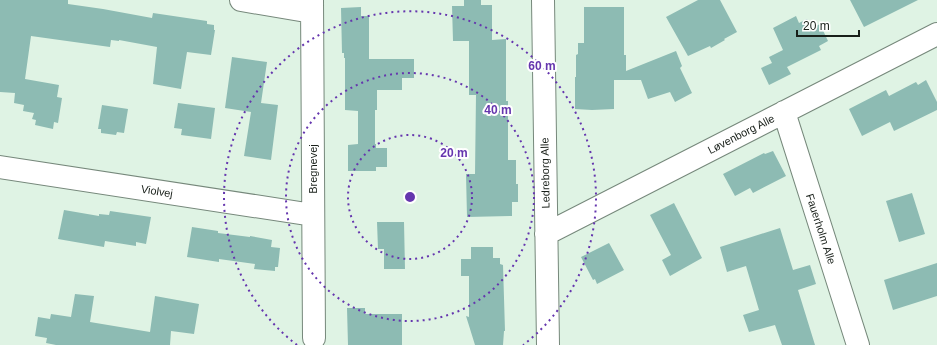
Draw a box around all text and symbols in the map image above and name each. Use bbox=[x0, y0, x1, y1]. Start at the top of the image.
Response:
scale bar bbox=[797, 12, 859, 38]
text: 20 m bbox=[803, 19, 830, 33]
text: 60 m bbox=[528, 59, 556, 73]
text: 40 m bbox=[484, 103, 512, 117]
street label: Løvenborg Alle bbox=[706, 112, 776, 156]
street label: Ledreborg Alle bbox=[538, 137, 552, 209]
street label: Bregnevej bbox=[307, 144, 319, 194]
text: 20 m bbox=[440, 146, 468, 160]
street label: Violvej bbox=[140, 183, 174, 199]
centre of rings bbox=[403, 190, 417, 204]
street label: Fauerholm Alle bbox=[804, 192, 838, 266]

